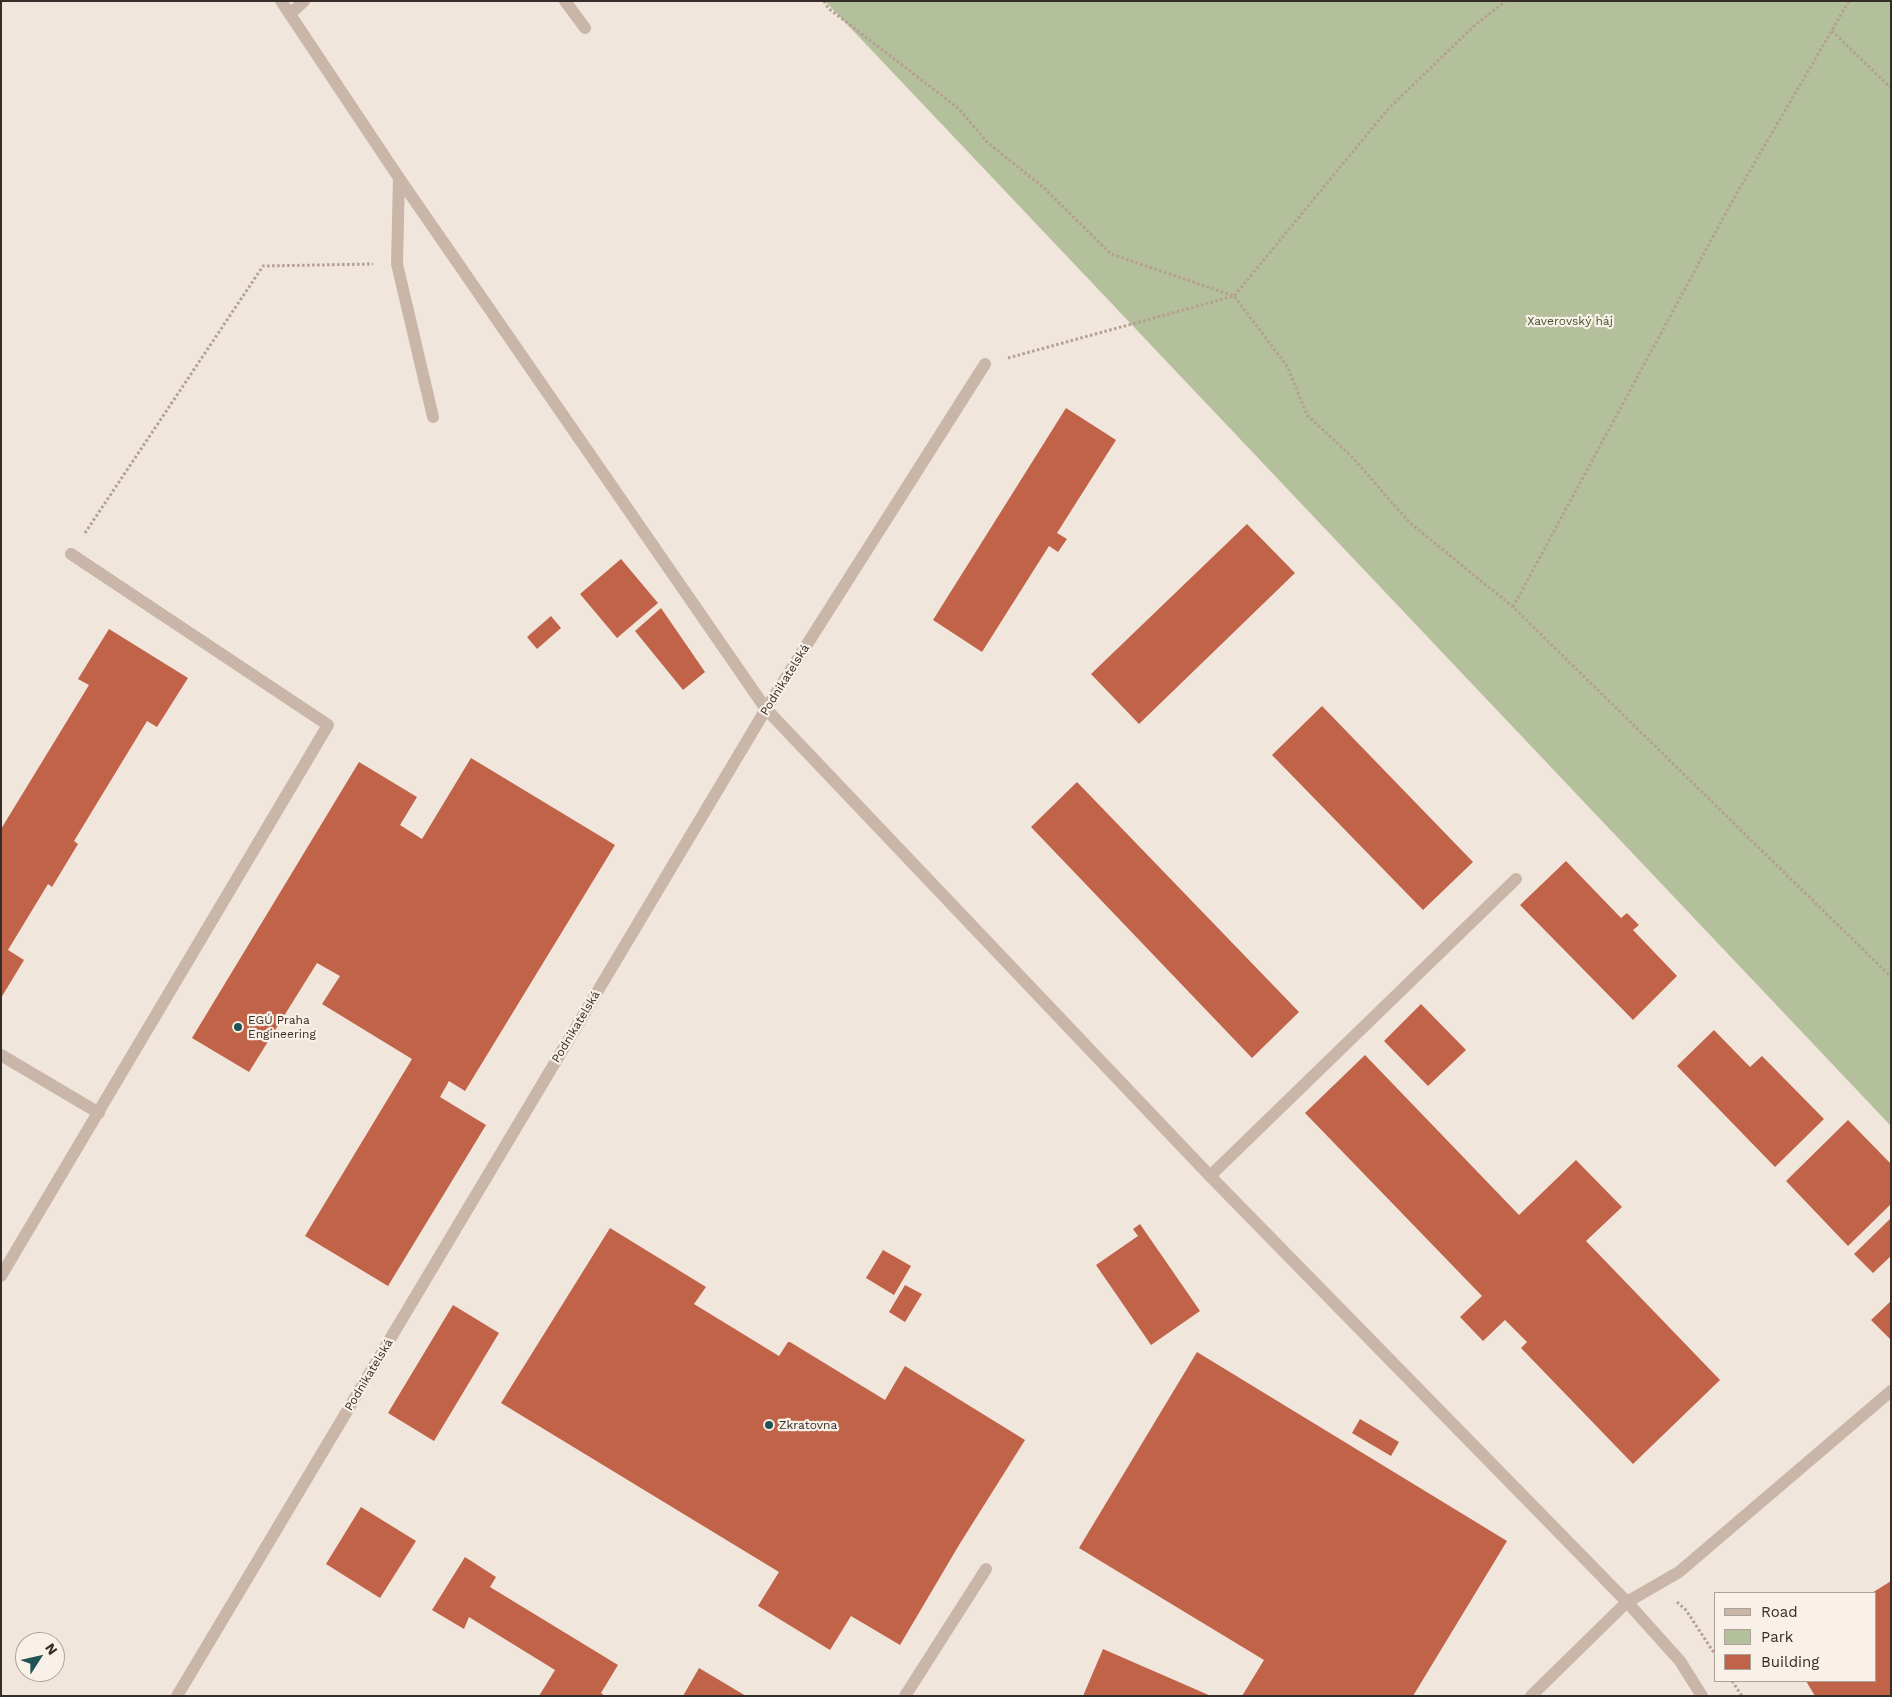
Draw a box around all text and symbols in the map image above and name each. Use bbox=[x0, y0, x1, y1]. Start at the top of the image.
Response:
park label: Xaverovský háj bbox=[1527, 314, 1613, 328]
street label: Podnikatelská bbox=[757, 642, 813, 718]
street label: Podnikatelská bbox=[549, 988, 603, 1066]
place label: EGÚ Praha Engineering bbox=[248, 1013, 316, 1041]
marker: EGÚ Praha Engineering bbox=[232, 1021, 244, 1033]
street label: Podnikatelská bbox=[342, 1336, 396, 1414]
place label: Zkratovna bbox=[779, 1418, 837, 1432]
marker: Zkratovna bbox=[763, 1419, 775, 1431]
legend bbox=[1714, 1592, 1877, 1682]
text: Road bbox=[1761, 1603, 1798, 1621]
text: Park bbox=[1761, 1628, 1793, 1646]
north arrow bbox=[15, 1632, 65, 1682]
text: N bbox=[42, 1640, 61, 1658]
text: Building bbox=[1761, 1653, 1819, 1671]

